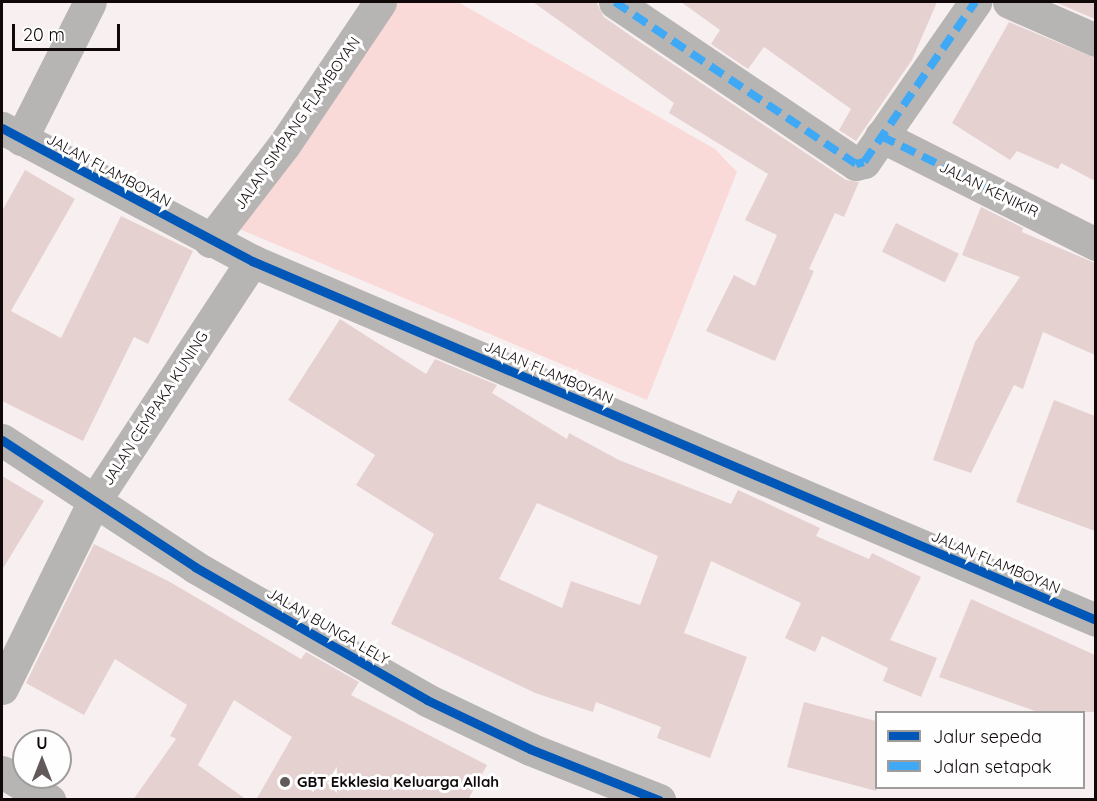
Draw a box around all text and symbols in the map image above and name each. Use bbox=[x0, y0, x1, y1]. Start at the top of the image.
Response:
scale bar bbox=[15, 12, 123, 50]
text: 20 m bbox=[23, 23, 65, 46]
street label: JALAN SIMPANG FLAMBOYAN bbox=[230, 33, 364, 213]
street label: JALAN FLAMBOYAN bbox=[44, 130, 174, 210]
street label: JALAN KENIKIR bbox=[937, 157, 1041, 221]
street label: JALAN CEMPAKA KUNING bbox=[98, 328, 212, 488]
street label: JALAN FLAMBOYAN bbox=[482, 337, 616, 407]
street label: JALAN FLAMBOYAN bbox=[929, 527, 1063, 597]
street label: JALAN BUNGA LELY bbox=[264, 584, 392, 668]
legend bbox=[875, 711, 1085, 789]
text: Jalur sepeda bbox=[933, 725, 1042, 748]
north arrow bbox=[12, 729, 72, 789]
text: U bbox=[36, 733, 48, 753]
text: Jalan setapak bbox=[933, 755, 1052, 778]
place label: GBT Ekklesia Keluarga Allah bbox=[297, 773, 499, 791]
marker: GBT Ekklesia Keluarga Allah bbox=[278, 775, 292, 789]

